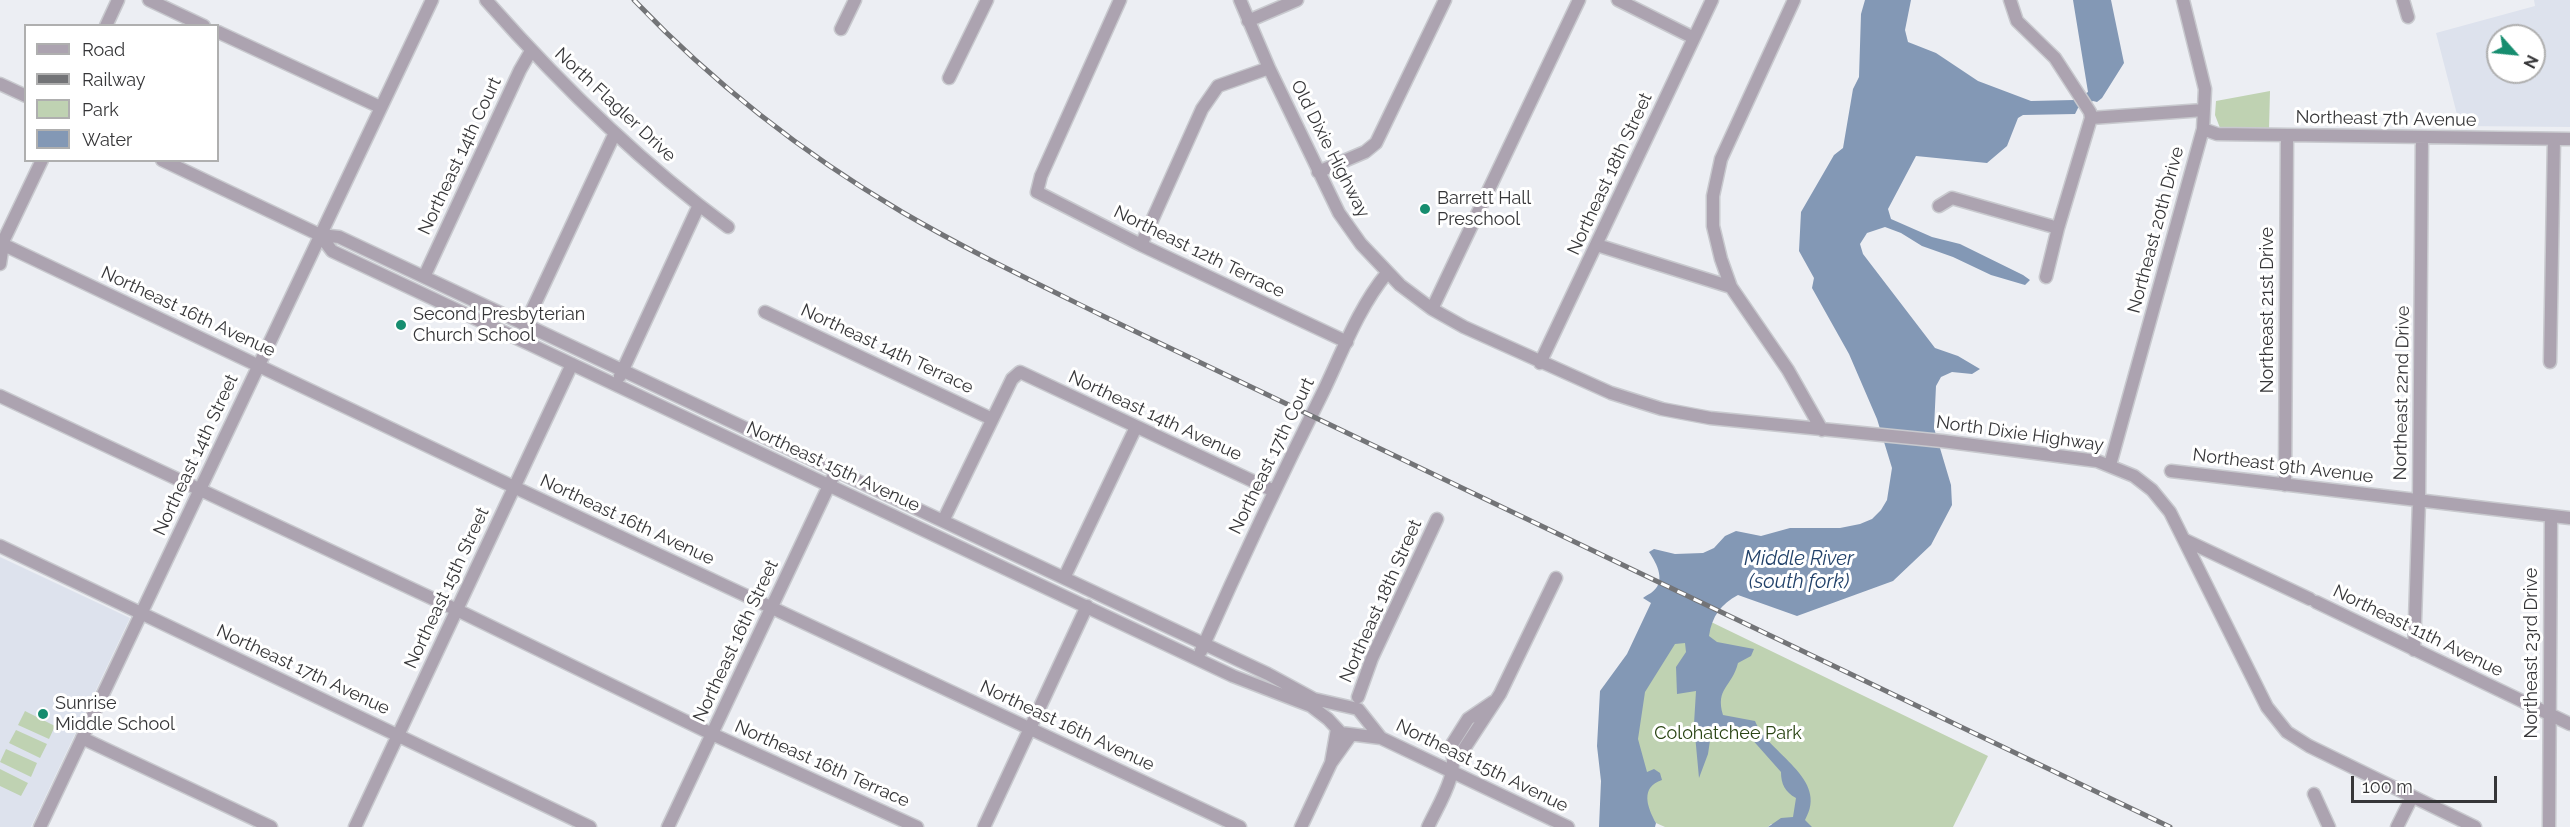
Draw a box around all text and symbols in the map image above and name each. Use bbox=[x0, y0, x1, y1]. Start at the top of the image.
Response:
legend bbox=[24, 24, 219, 162]
north arrow bbox=[2486, 24, 2546, 84]
text: Road bbox=[82, 39, 125, 60]
street label: North Flagler Drive bbox=[550, 43, 680, 167]
text: N bbox=[2519, 52, 2542, 71]
text: Railway bbox=[82, 69, 146, 90]
street label: Northeast 14th Court bbox=[414, 74, 506, 238]
street label: Old Dixie Highway bbox=[1286, 77, 1374, 221]
street label: Northeast 18th Street bbox=[1563, 90, 1657, 258]
text: Park bbox=[82, 99, 119, 120]
street label: Northeast 7th Avenue bbox=[2295, 107, 2477, 131]
text: Water bbox=[82, 129, 132, 150]
street label: Northeast 20th Drive bbox=[2123, 144, 2189, 316]
place label: Barrett Hall Preschool bbox=[1437, 188, 1531, 230]
street label: Northeast 12th Terrace bbox=[1110, 201, 1288, 303]
marker: Barrett Hall Preschool bbox=[1418, 202, 1432, 216]
street label: Northeast 21st Drive bbox=[2257, 227, 2279, 393]
street label: Northeast 16th Avenue bbox=[97, 262, 279, 362]
street label: Northeast 14th Terrace bbox=[797, 300, 977, 398]
place label: Second Presbyterian Church School bbox=[413, 304, 585, 346]
street label: Northeast 22nd Drive bbox=[2390, 305, 2414, 481]
marker: Second Presbyterian Church School bbox=[394, 318, 408, 332]
street label: Northeast 14th Avenue bbox=[1065, 366, 1245, 466]
street label: Northeast 14th Street bbox=[149, 371, 243, 539]
street label: Northeast 17th Court bbox=[1225, 374, 1319, 538]
street label: North Dixie Highway bbox=[1935, 412, 2105, 456]
street label: Northeast 15th Avenue bbox=[743, 417, 923, 517]
street label: Northeast 9th Avenue bbox=[2191, 444, 2375, 488]
street label: Northeast 16th Avenue bbox=[536, 470, 718, 570]
street label: Northeast 15th Street bbox=[400, 504, 494, 672]
street label: Northeast 18th Street bbox=[1335, 516, 1427, 686]
water label: Middle River (south fork) bbox=[1744, 547, 1854, 594]
street label: Northeast 16th Street bbox=[689, 556, 783, 726]
street label: Northeast 23rd Drive bbox=[2521, 568, 2543, 738]
street label: Northeast 11th Avenue bbox=[2329, 580, 2507, 682]
street label: Northeast 17th Avenue bbox=[213, 620, 393, 720]
street label: Northeast 16th Avenue bbox=[976, 676, 1158, 776]
place label: Sunrise Middle School bbox=[55, 693, 175, 736]
marker: Sunrise Middle School bbox=[36, 707, 50, 721]
street label: Northeast 15th Avenue bbox=[1392, 715, 1572, 817]
street label: Northeast 16th Terrace bbox=[731, 716, 913, 812]
park label: Colohatchee Park bbox=[1654, 723, 1802, 745]
scale bar bbox=[2354, 764, 2500, 802]
text: 100 m bbox=[2362, 776, 2413, 797]

